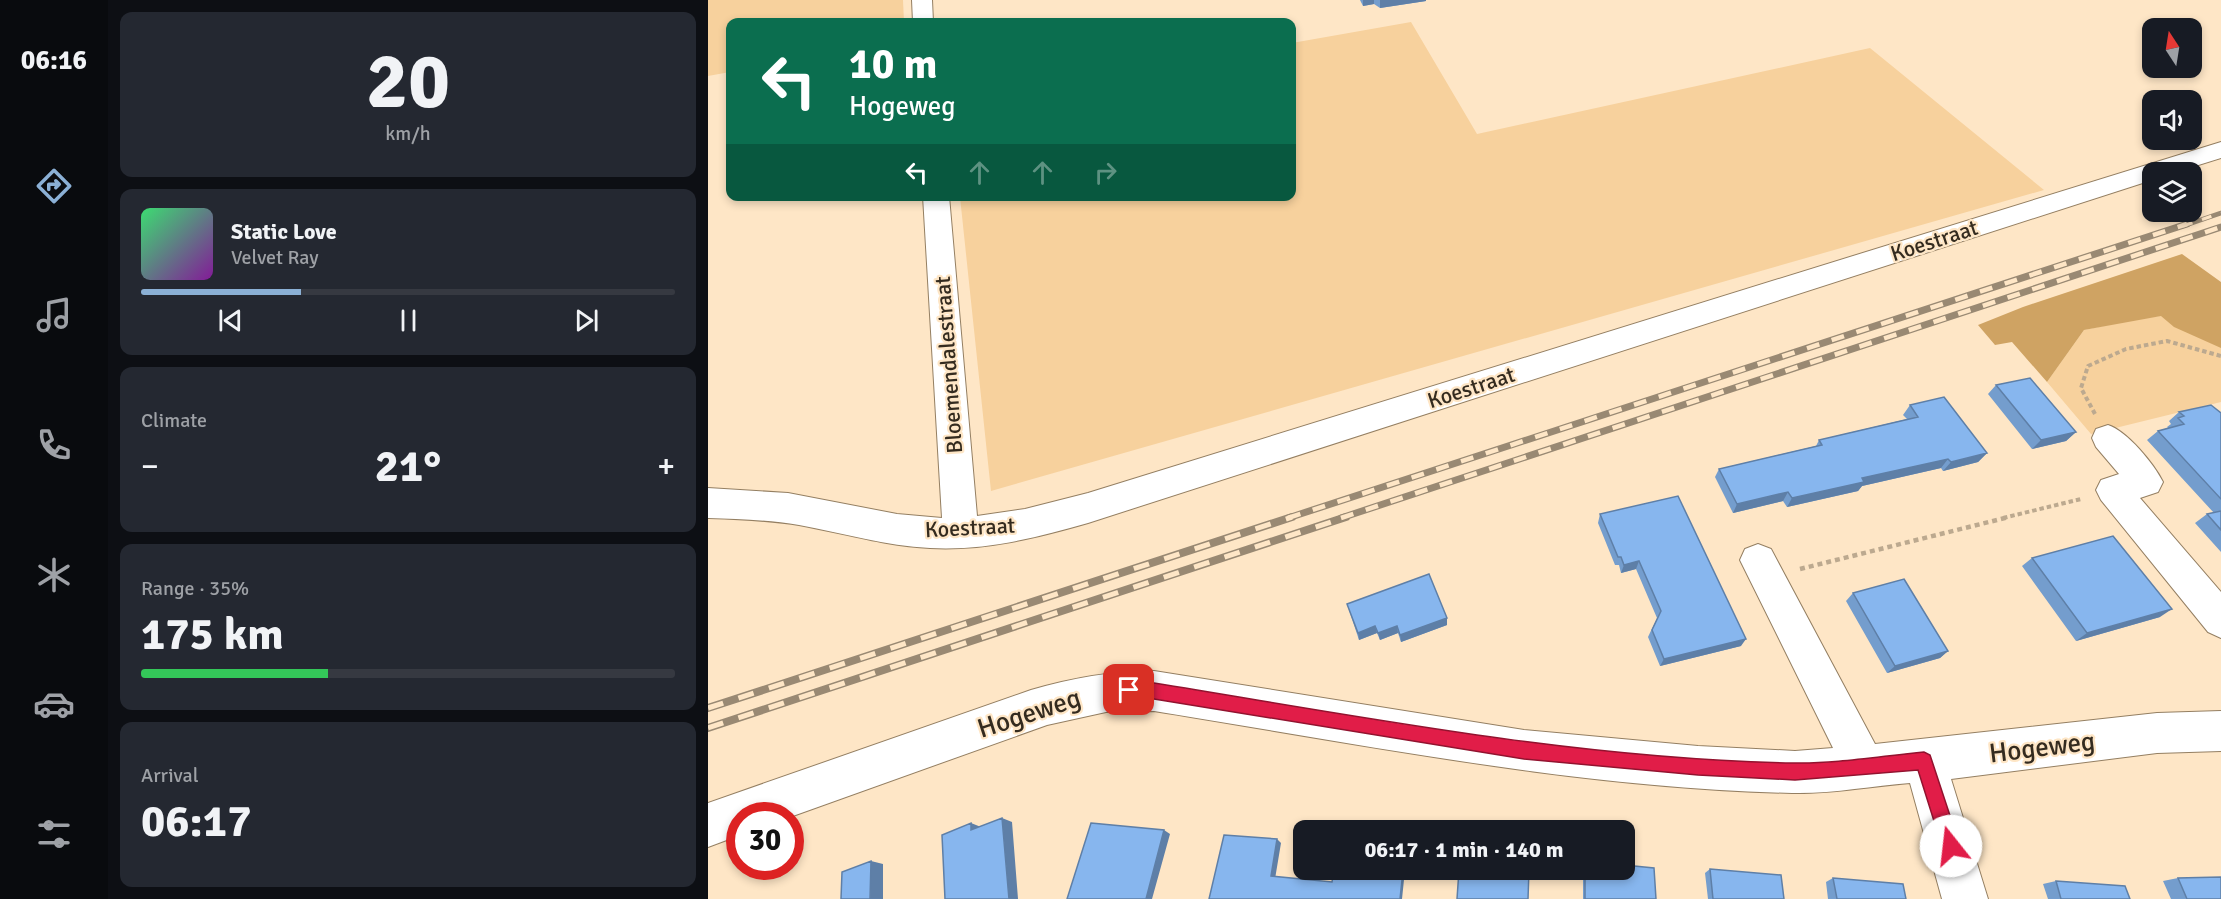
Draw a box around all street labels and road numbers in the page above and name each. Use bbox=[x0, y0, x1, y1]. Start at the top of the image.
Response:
street label: Koestraat bbox=[1887, 214, 1982, 267]
street label: Bloemendalestraat bbox=[929, 275, 968, 455]
street label: Koestraat bbox=[1424, 361, 1519, 414]
street label: Koestraat bbox=[924, 512, 1016, 543]
street label: Hogeweg bbox=[973, 681, 1085, 746]
street label: Hogeweg bbox=[1987, 725, 2097, 770]

